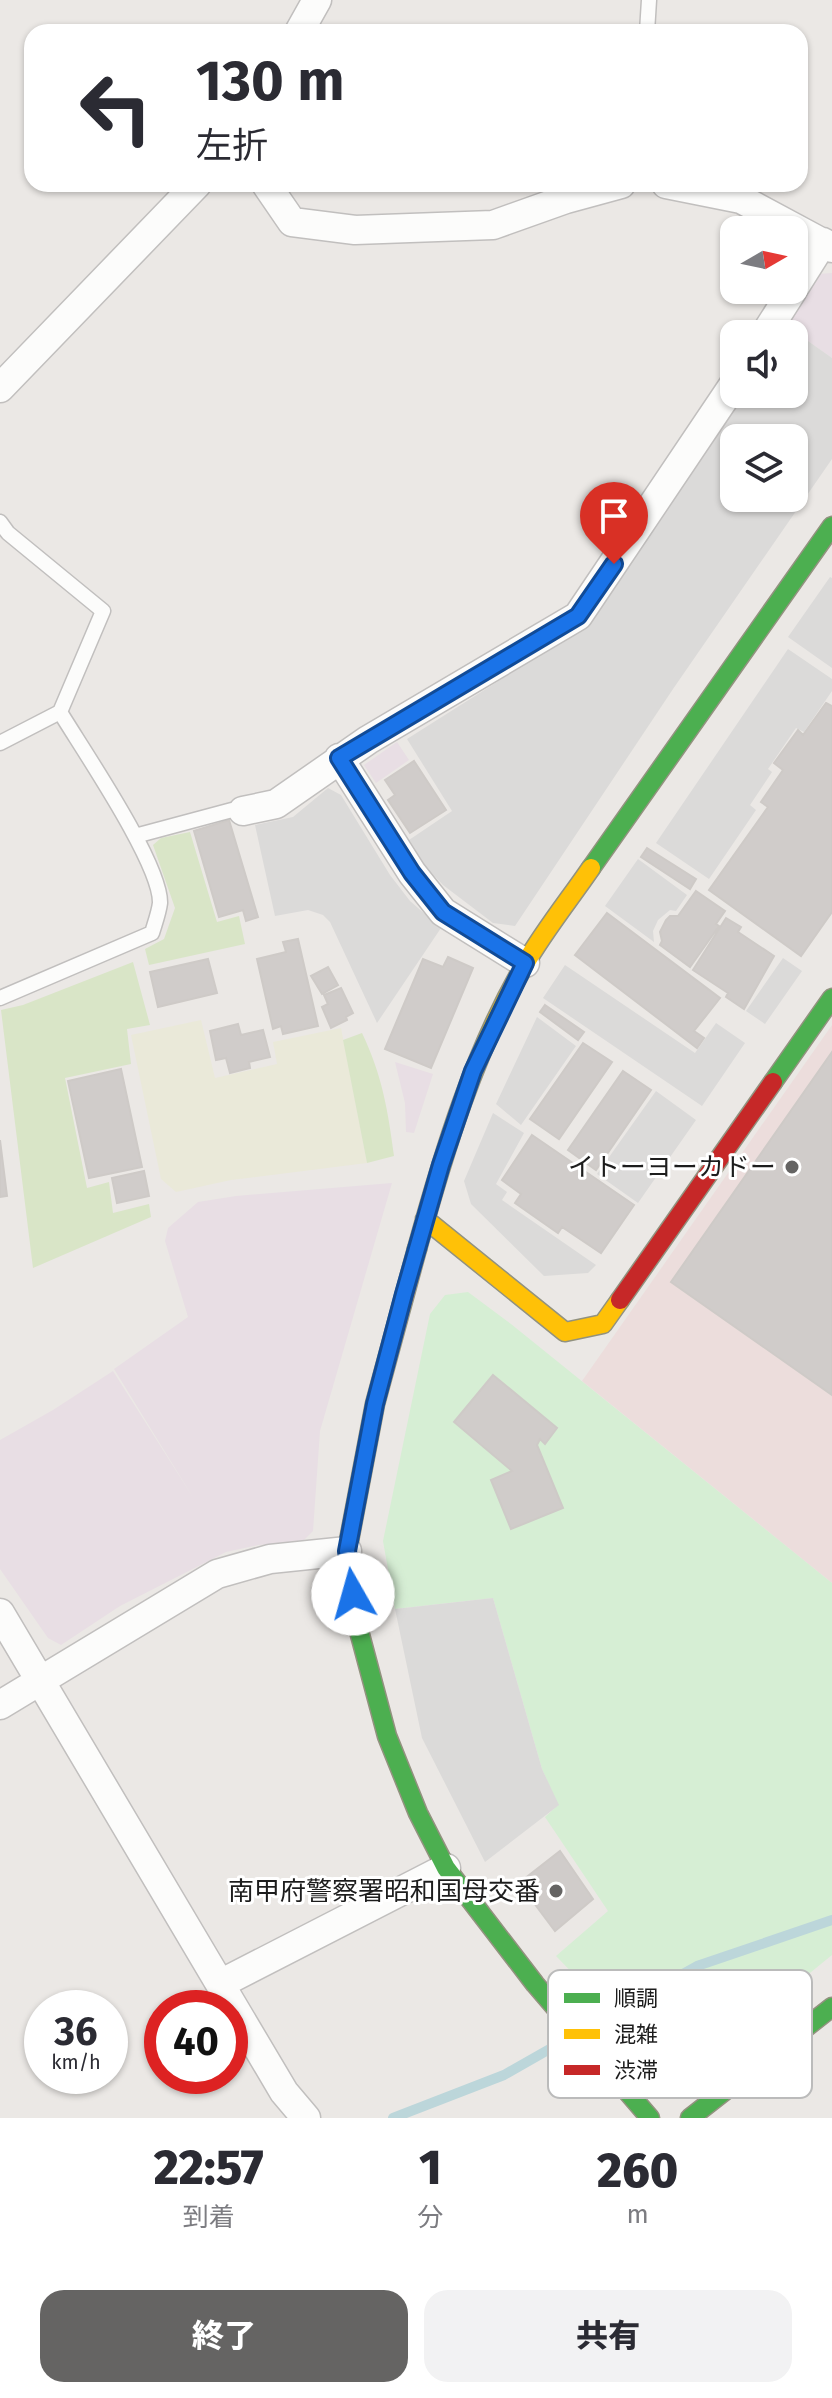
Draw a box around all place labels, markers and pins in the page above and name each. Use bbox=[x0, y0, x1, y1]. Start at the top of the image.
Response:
pin bbox=[580, 482, 648, 564]
place label: イトーヨーカドー bbox=[568, 1152, 776, 1183]
marker: イトーヨーカドー bbox=[783, 1158, 801, 1176]
place label: 南甲府警察署昭和国母交番 bbox=[228, 1876, 540, 1907]
marker: 南甲府警察署昭和国母交番 bbox=[547, 1882, 565, 1900]

